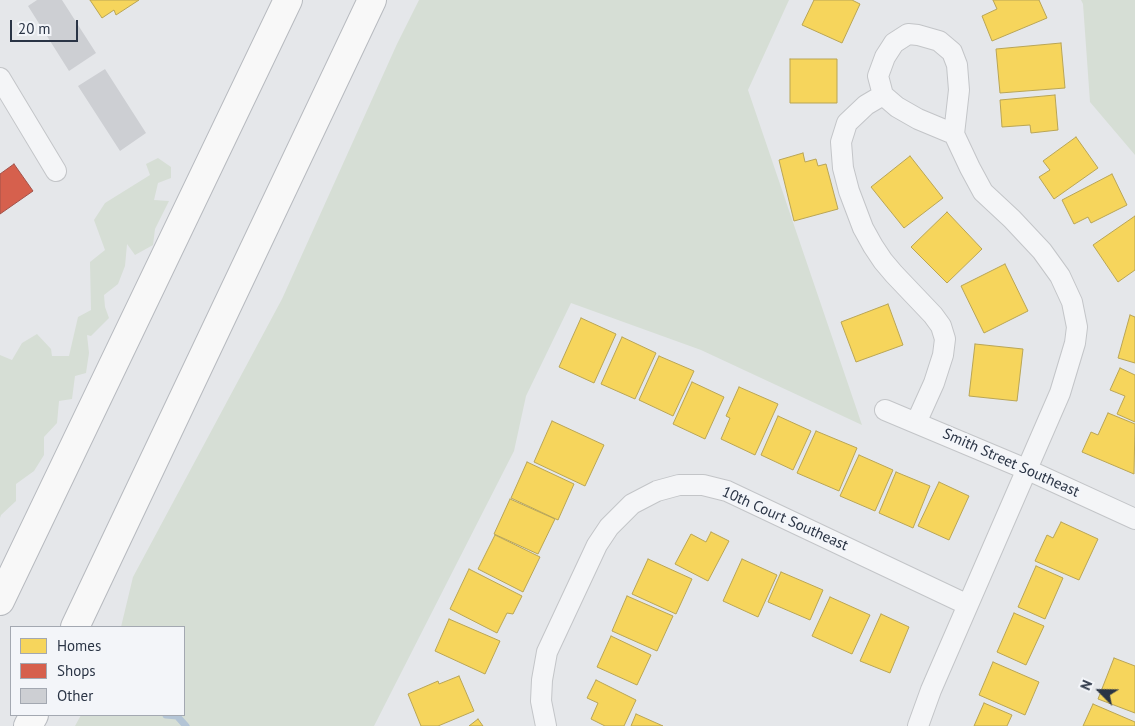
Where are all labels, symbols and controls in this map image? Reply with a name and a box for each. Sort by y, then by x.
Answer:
scale bar [12,10,80,42]
text: 20 m [18,19,51,38]
street label: Smith Street Southeast [940,425,1082,501]
street label: 10th Court Southeast [719,483,851,555]
legend [10,626,185,716]
text: Homes [57,636,101,655]
text: Shops [57,661,96,680]
north arrow [1075,666,1125,716]
text: N [1076,677,1096,693]
text: Other [57,686,93,705]

